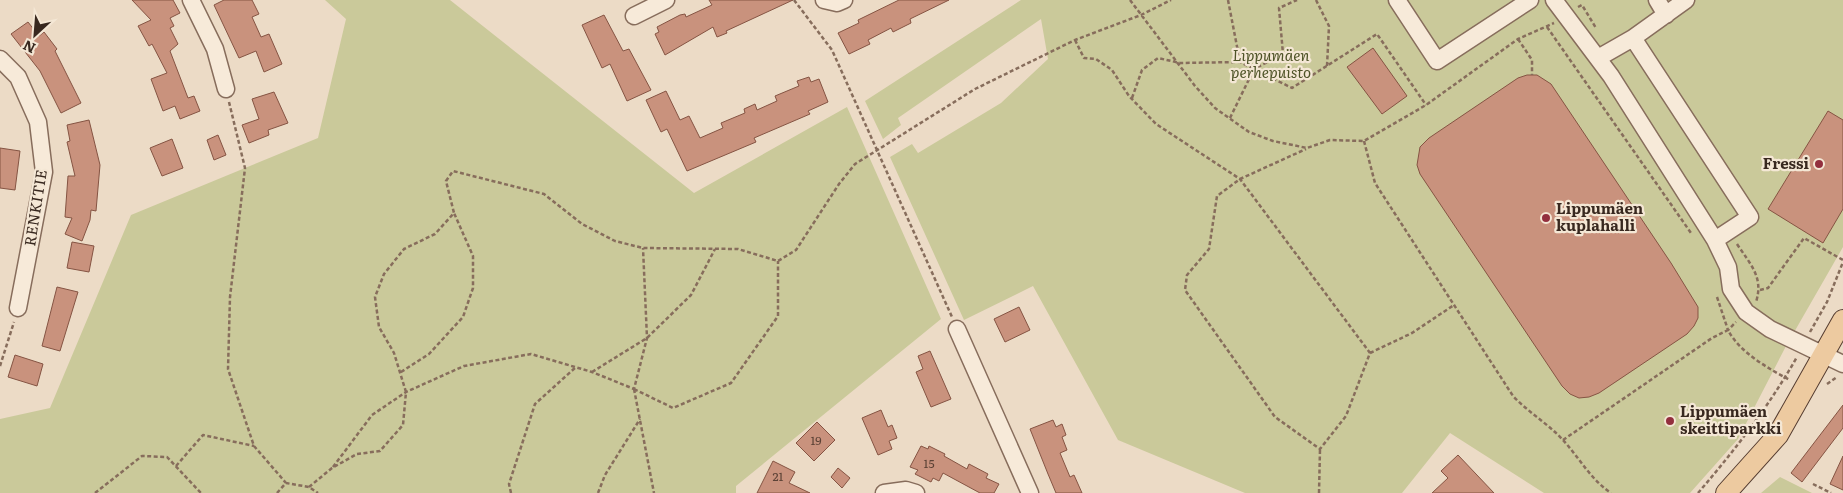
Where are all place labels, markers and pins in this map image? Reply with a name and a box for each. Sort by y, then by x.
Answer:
place label: Fressi [1763,151,1810,174]
marker: Fressi [1813,158,1825,170]
place label: Lippumäen kuplahalli [1556,196,1644,236]
marker: Lippumäen kuplahalli [1540,212,1552,224]
place label: Lippumäen skeittiparkki [1680,399,1782,439]
marker: Lippumäen skeittiparkki [1664,415,1676,427]

